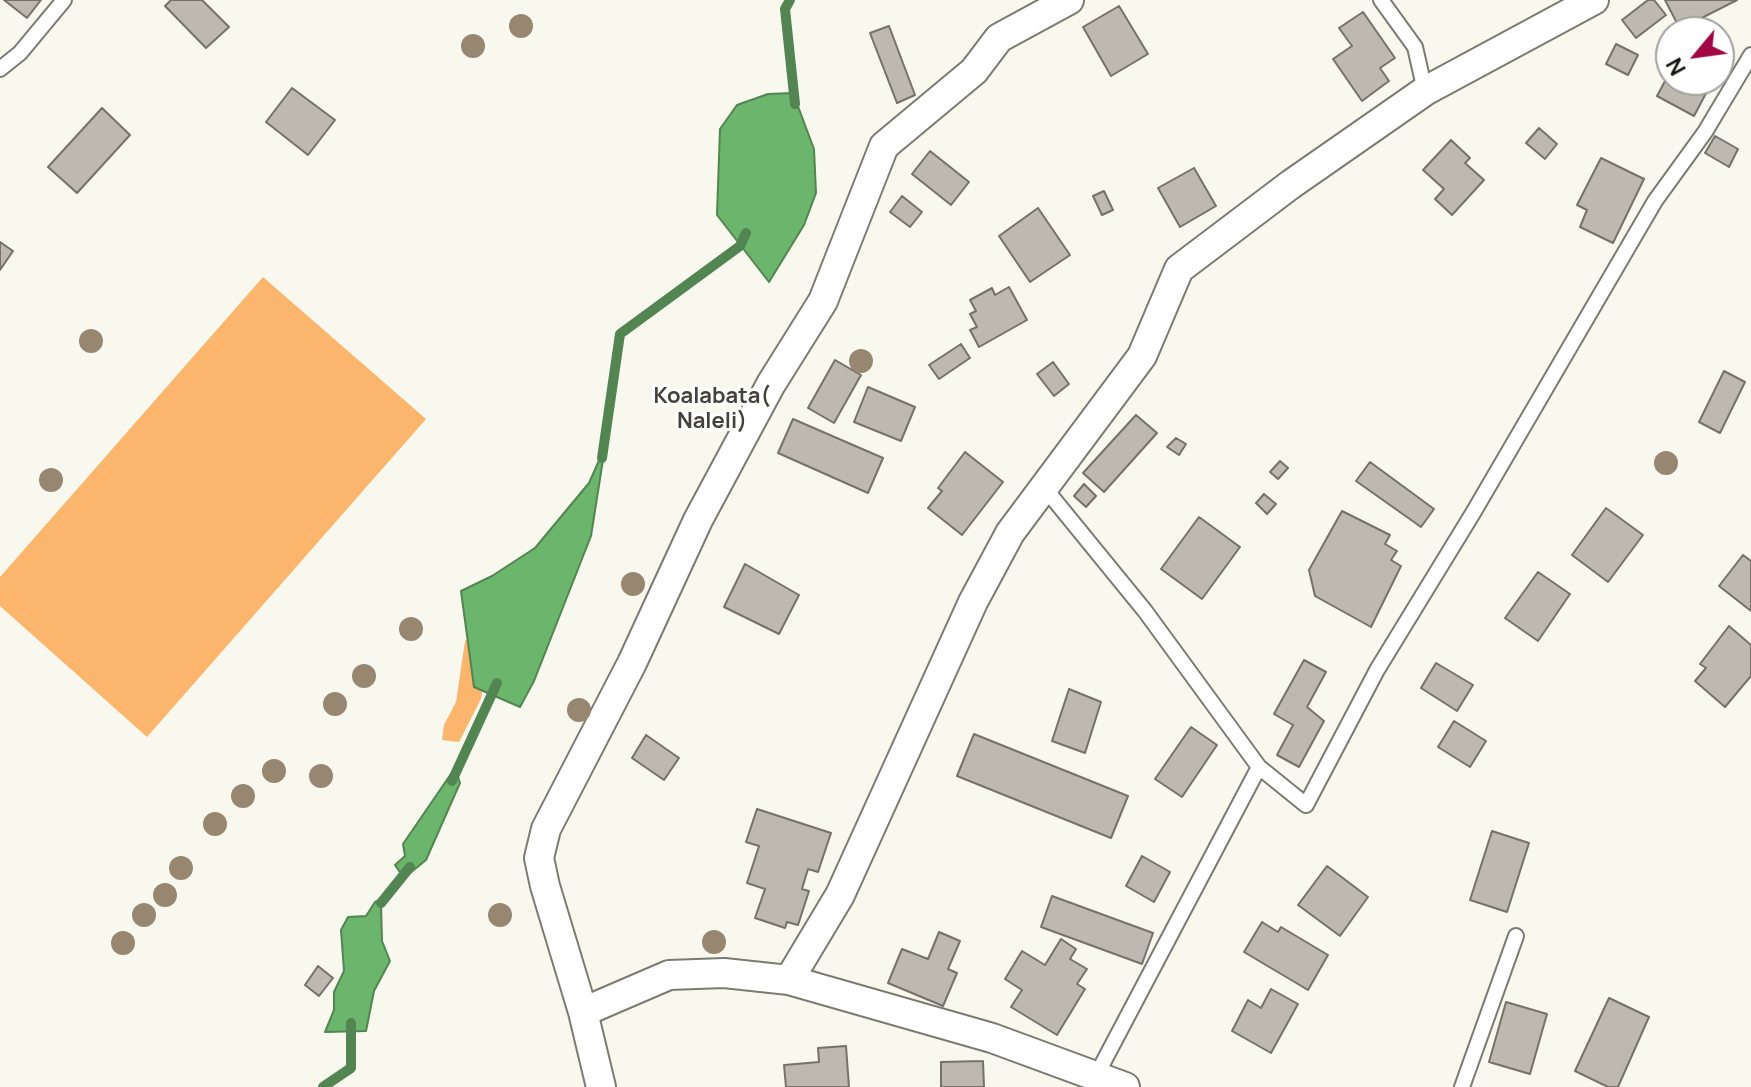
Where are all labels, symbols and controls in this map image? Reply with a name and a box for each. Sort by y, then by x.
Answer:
north arrow [1655,16,1735,96]
text: N [1659,52,1693,81]
district label: Koalabata( Naleli) [654,384,770,436]

